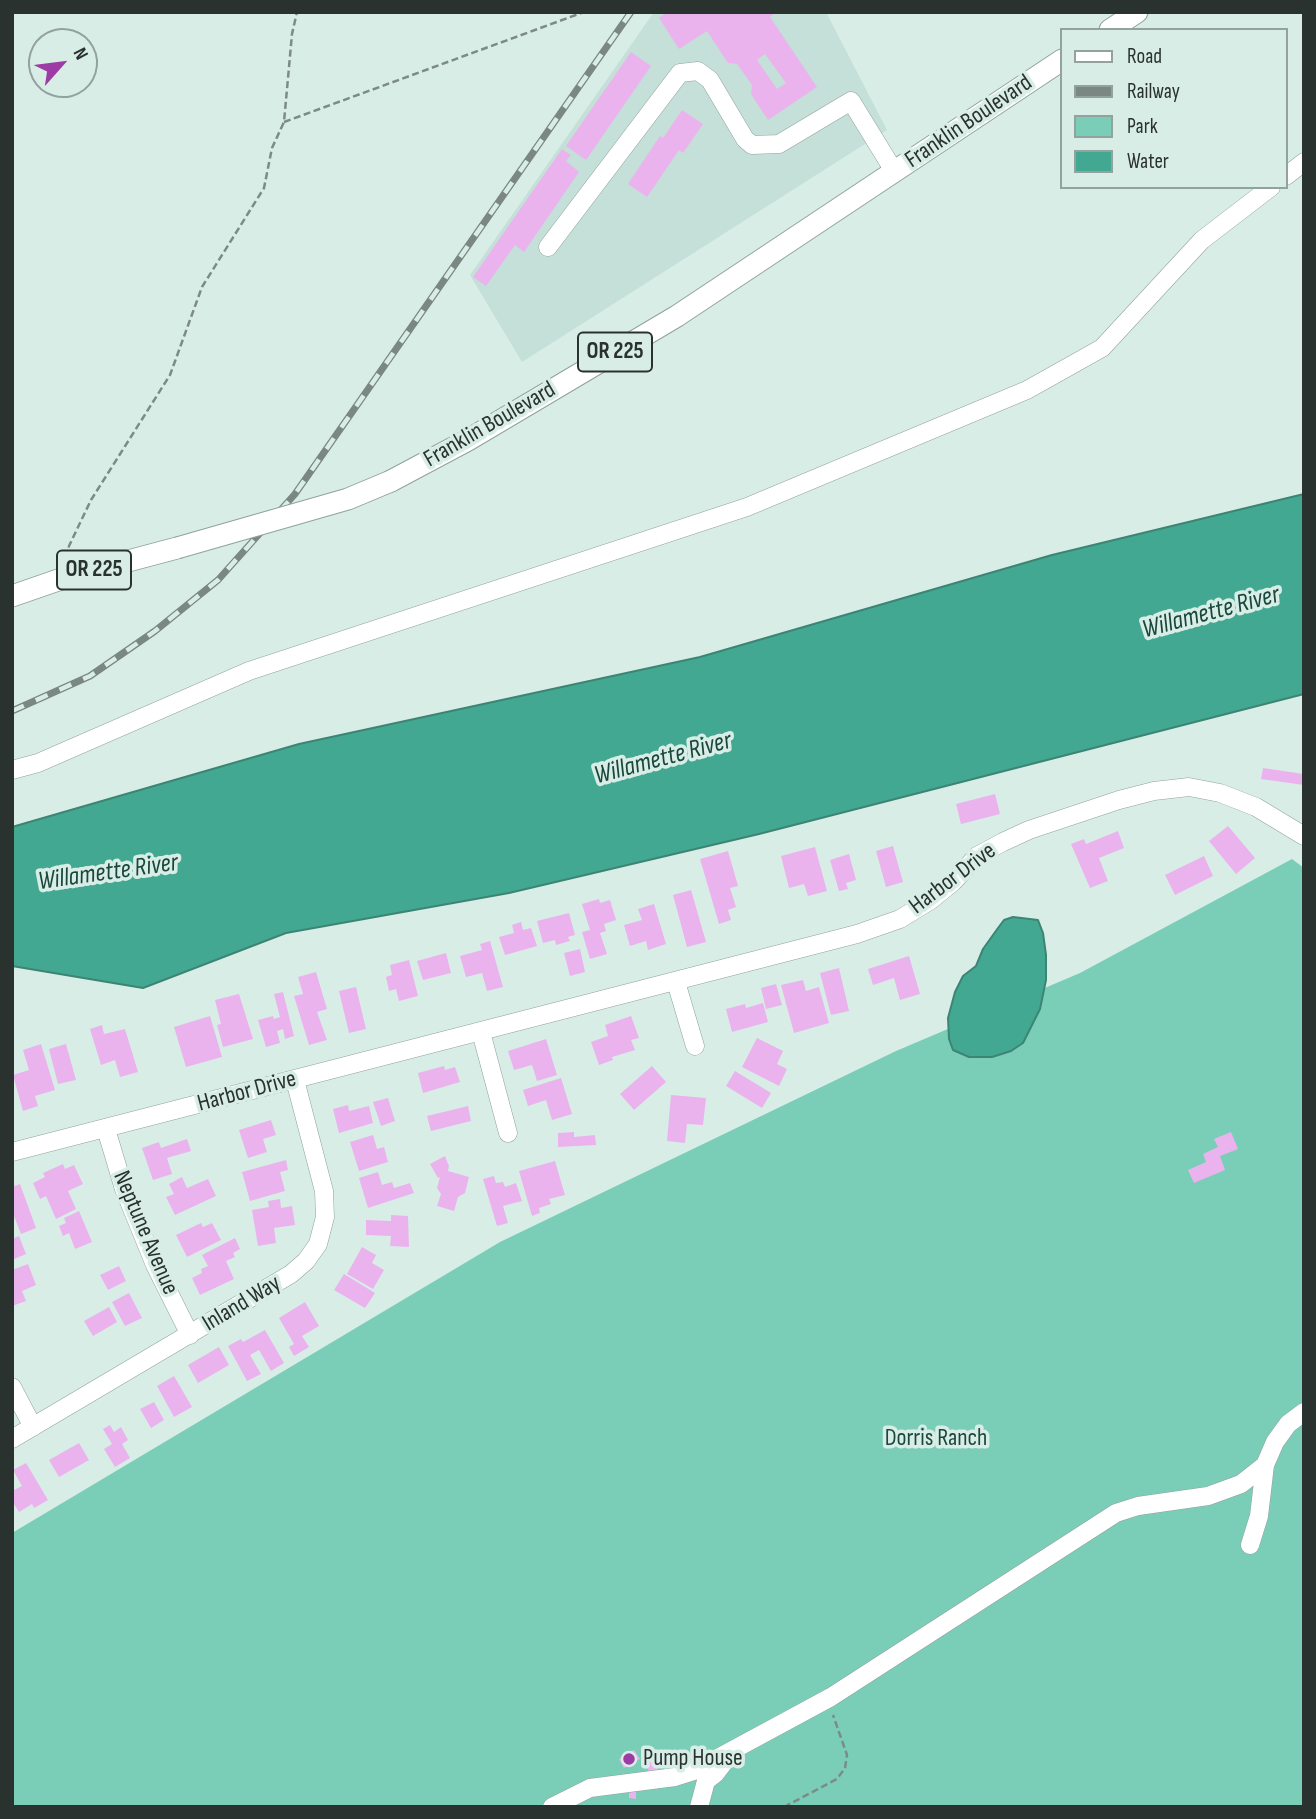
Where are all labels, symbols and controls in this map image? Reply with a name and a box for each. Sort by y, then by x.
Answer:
north arrow [28,28,98,98]
legend [1060,28,1288,189]
text: N [68,44,93,64]
text: Road [1127,44,1162,69]
street label: Franklin Boulevard [900,69,1038,175]
text: Railway [1127,79,1180,104]
text: Park [1127,114,1158,139]
text: Water [1127,149,1169,174]
road number: OR 225 [578,332,652,372]
street label: Franklin Boulevard [419,376,561,474]
road number: OR 225 [57,550,131,590]
water label: Willamette River [1139,580,1283,646]
water label: Willamette River [591,726,735,792]
street label: Harbor Drive [904,837,1002,921]
water label: Willamette River [36,848,180,898]
street label: Harbor Drive [195,1065,299,1119]
street label: Neptune Avenue [106,1167,184,1299]
street label: Inland Way [198,1269,286,1339]
park label: Dorris Ranch [885,1425,987,1453]
place label: Pump House [643,1745,743,1773]
marker: Pump House [621,1751,637,1767]

